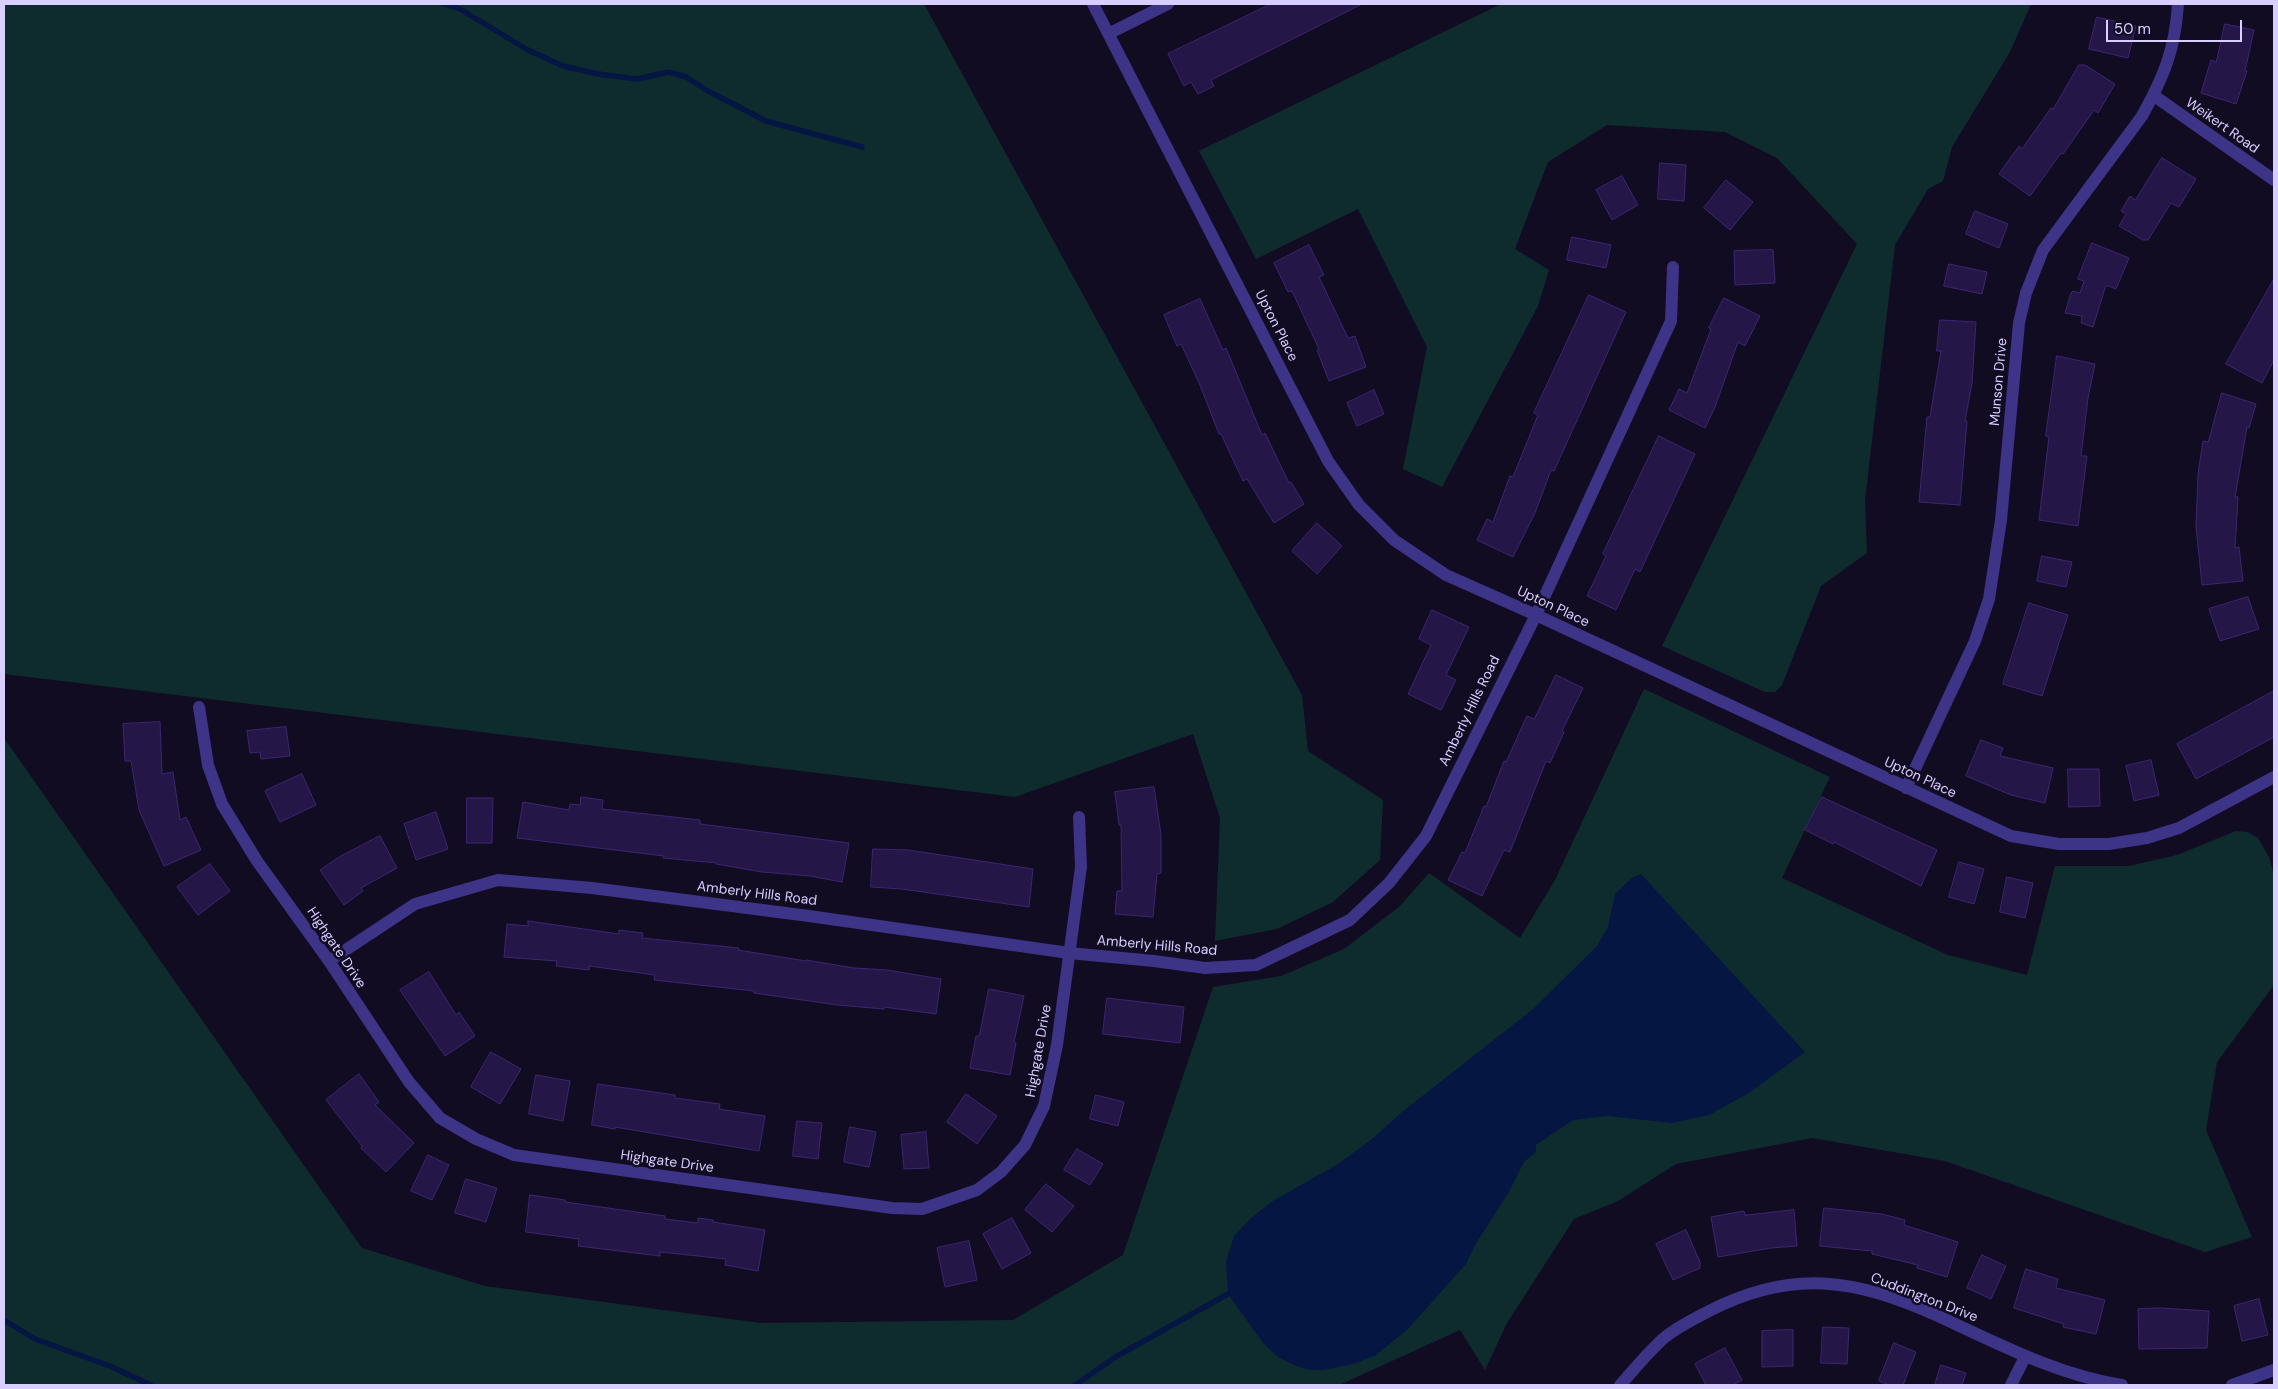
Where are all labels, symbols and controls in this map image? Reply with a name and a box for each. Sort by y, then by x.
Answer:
scale bar [2108,10,2244,42]
text: 50 m [2114,19,2151,39]
street label: Weikert Road [2182,95,2262,157]
street label: Upton Place [1251,288,1301,364]
street label: Munson Drive [1987,337,2011,427]
street label: Upton Place [1514,583,1592,631]
street label: Amberly Hills Road [1436,653,1504,769]
street label: Upton Place [1881,754,1959,802]
street label: Amberly Hills Road [696,878,818,910]
street label: Highgate Drive [303,904,369,992]
street label: Amberly Hills Road [1096,932,1218,960]
street label: Highgate Drive [1023,1003,1055,1099]
street label: Highgate Drive [619,1147,715,1177]
street label: Cuddington Drive [1868,1270,1980,1326]

